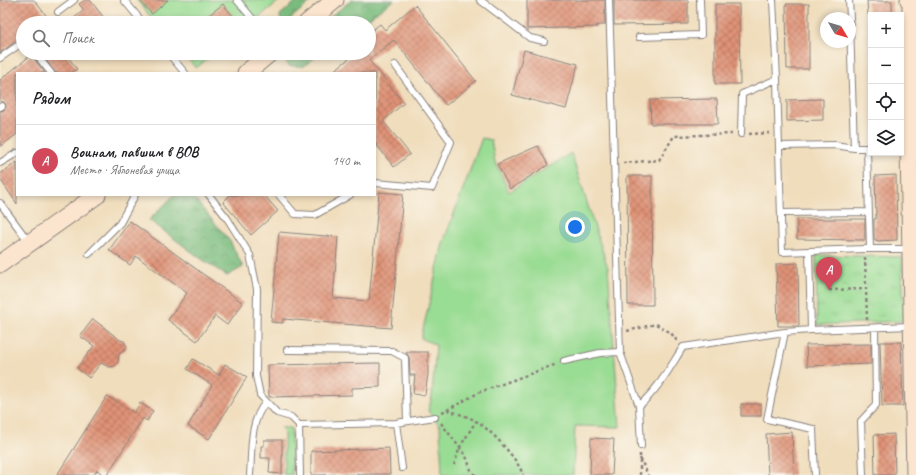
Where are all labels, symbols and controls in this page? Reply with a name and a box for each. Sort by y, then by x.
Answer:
north arrow [820,12,856,48]
map controls [868,12,904,156]
button: + [868,12,904,48]
search box [16,16,376,60]
icon: search [30,27,52,49]
text: Поиск [62,29,94,48]
button: − [868,48,904,84]
button: locate [868,84,904,120]
text: Рядом [32,88,70,109]
button: layers [868,120,904,156]
text: Воинам, павшим в ВОВ [70,143,199,162]
text: A [42,153,48,169]
text: 140 m [332,153,360,169]
text: Место · Яблоневая улица [70,162,179,178]
your location [565,217,585,237]
pin: A [816,257,842,290]

